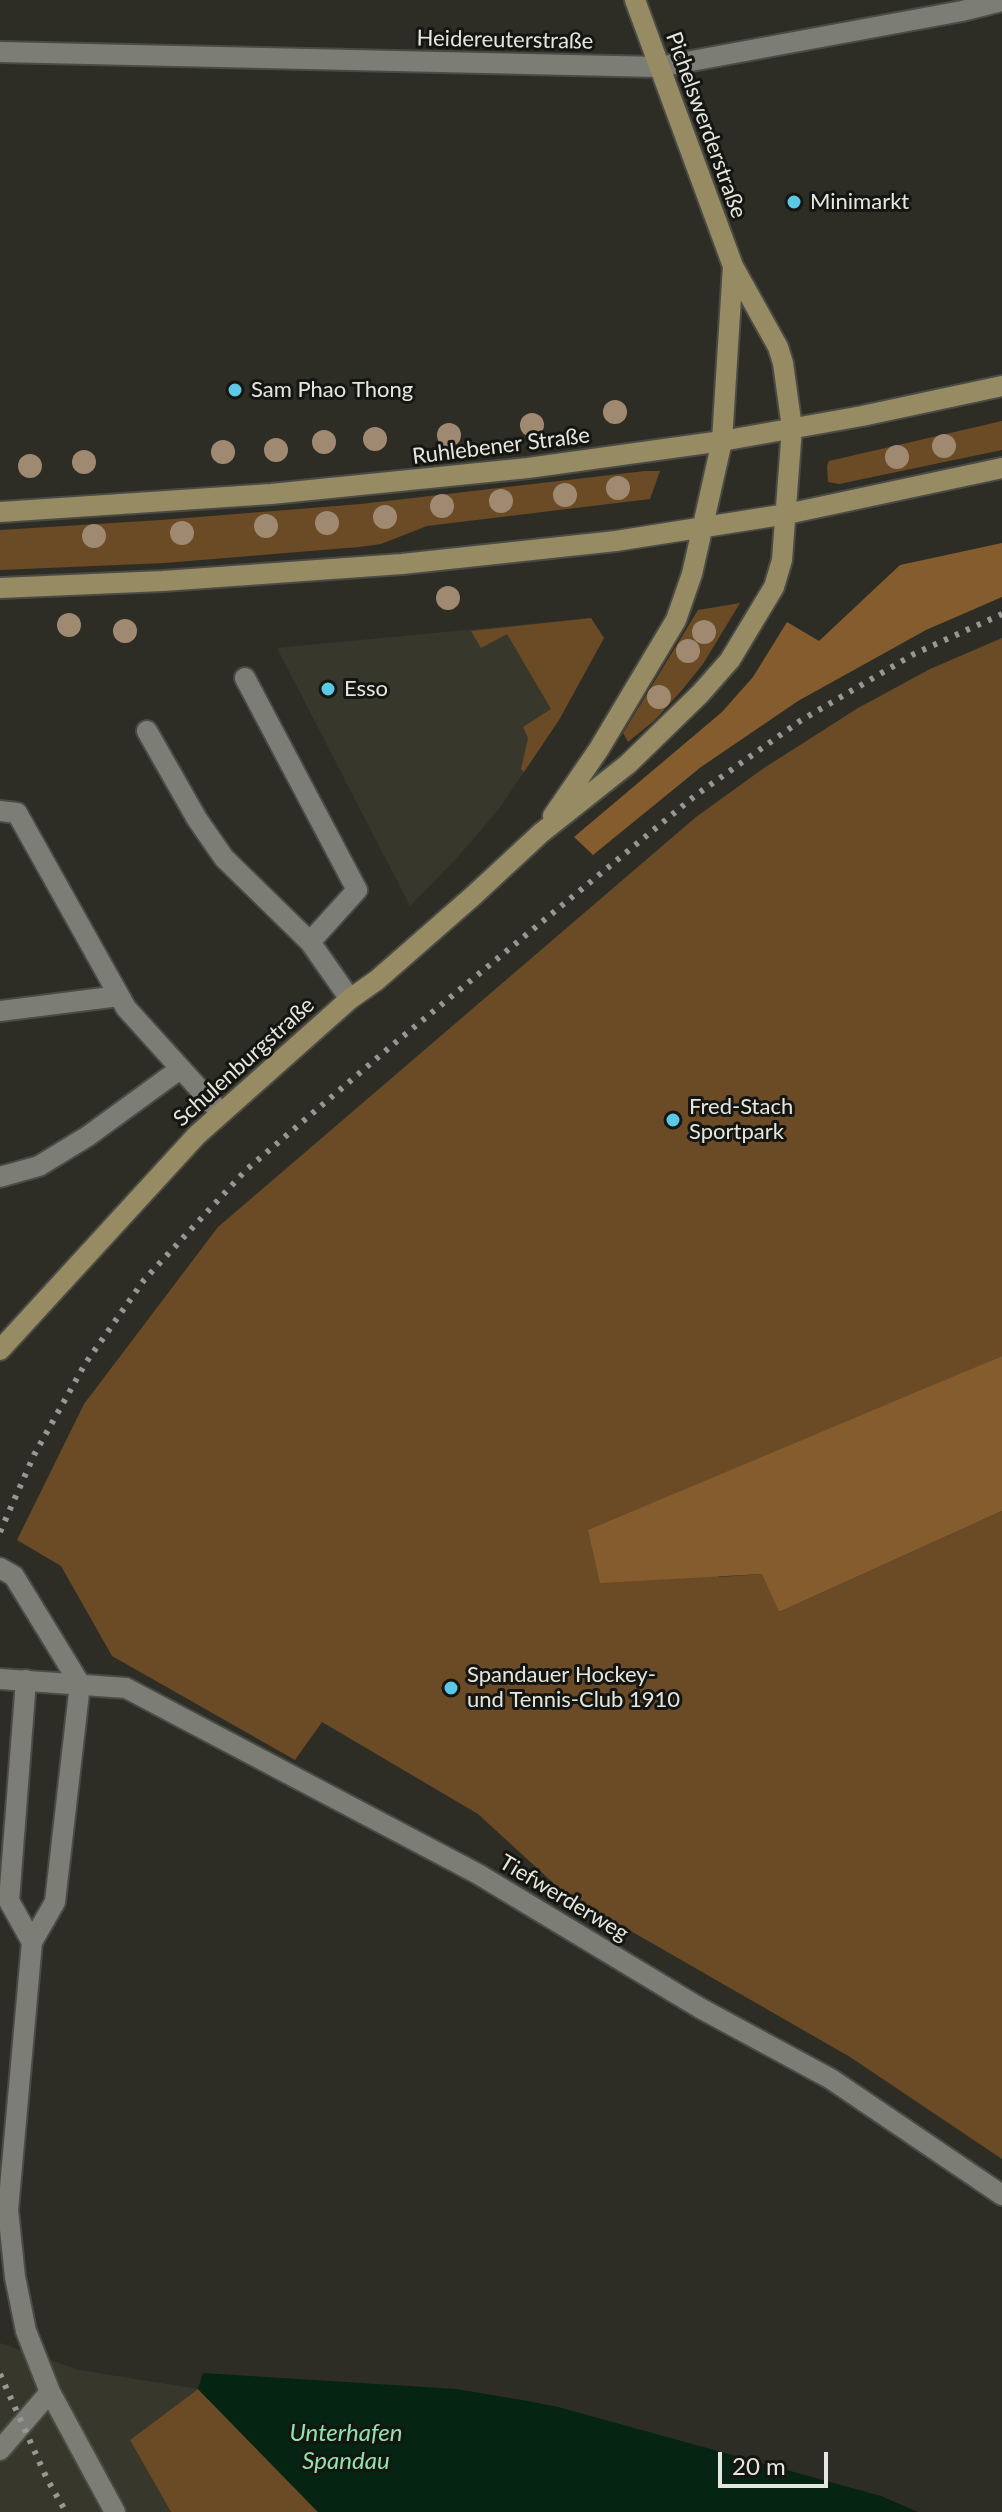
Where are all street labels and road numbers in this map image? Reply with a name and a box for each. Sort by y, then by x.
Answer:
street label: Heidereuterstraße [416,25,594,55]
street label: Pichelswerderstraße [660,28,752,222]
street label: Ruhlebener Straße [411,422,591,470]
street label: Schulenburgstraße [168,992,320,1132]
street label: Tiefwerderweg [495,1849,633,1947]

